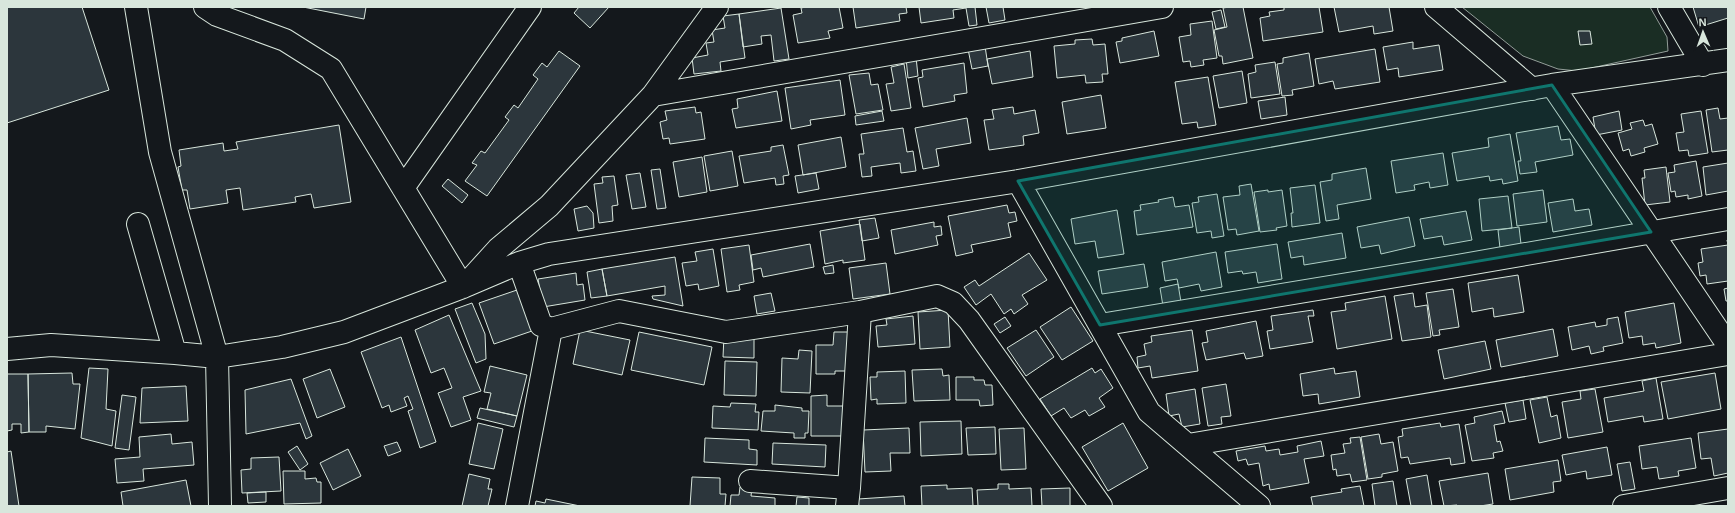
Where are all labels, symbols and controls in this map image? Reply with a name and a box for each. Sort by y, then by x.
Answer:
north arrow [1683,12,1723,52]
text: N [1698,16,1707,28]

